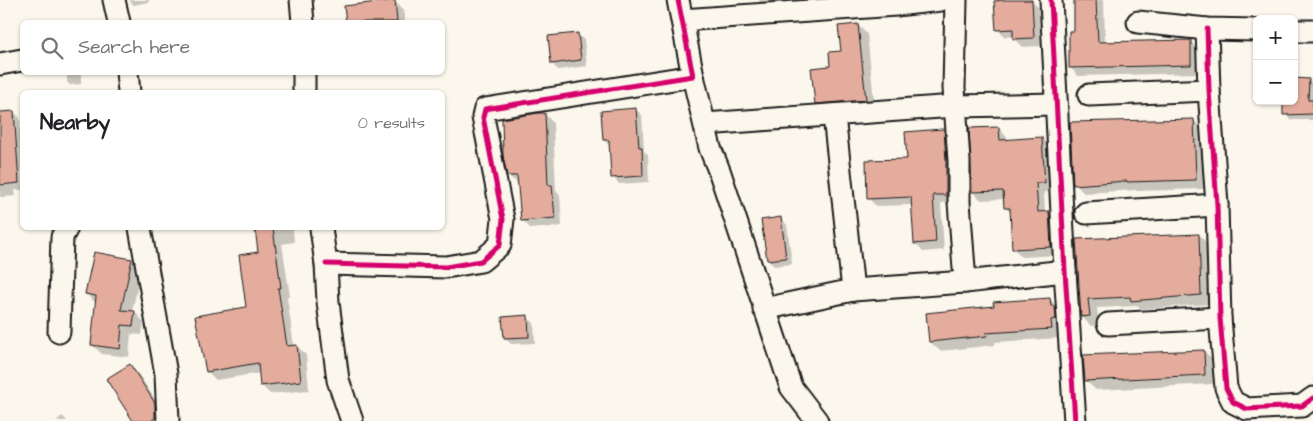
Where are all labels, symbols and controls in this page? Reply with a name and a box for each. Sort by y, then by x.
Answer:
map controls [1253,15,1298,105]
button: + [1253,15,1298,60]
search box [20,20,445,75]
icon: search [38,34,66,62]
text: Search here [78,34,190,61]
button: − [1253,60,1298,105]
text: Nearby [40,108,110,137]
text: 0 results [358,112,425,134]

